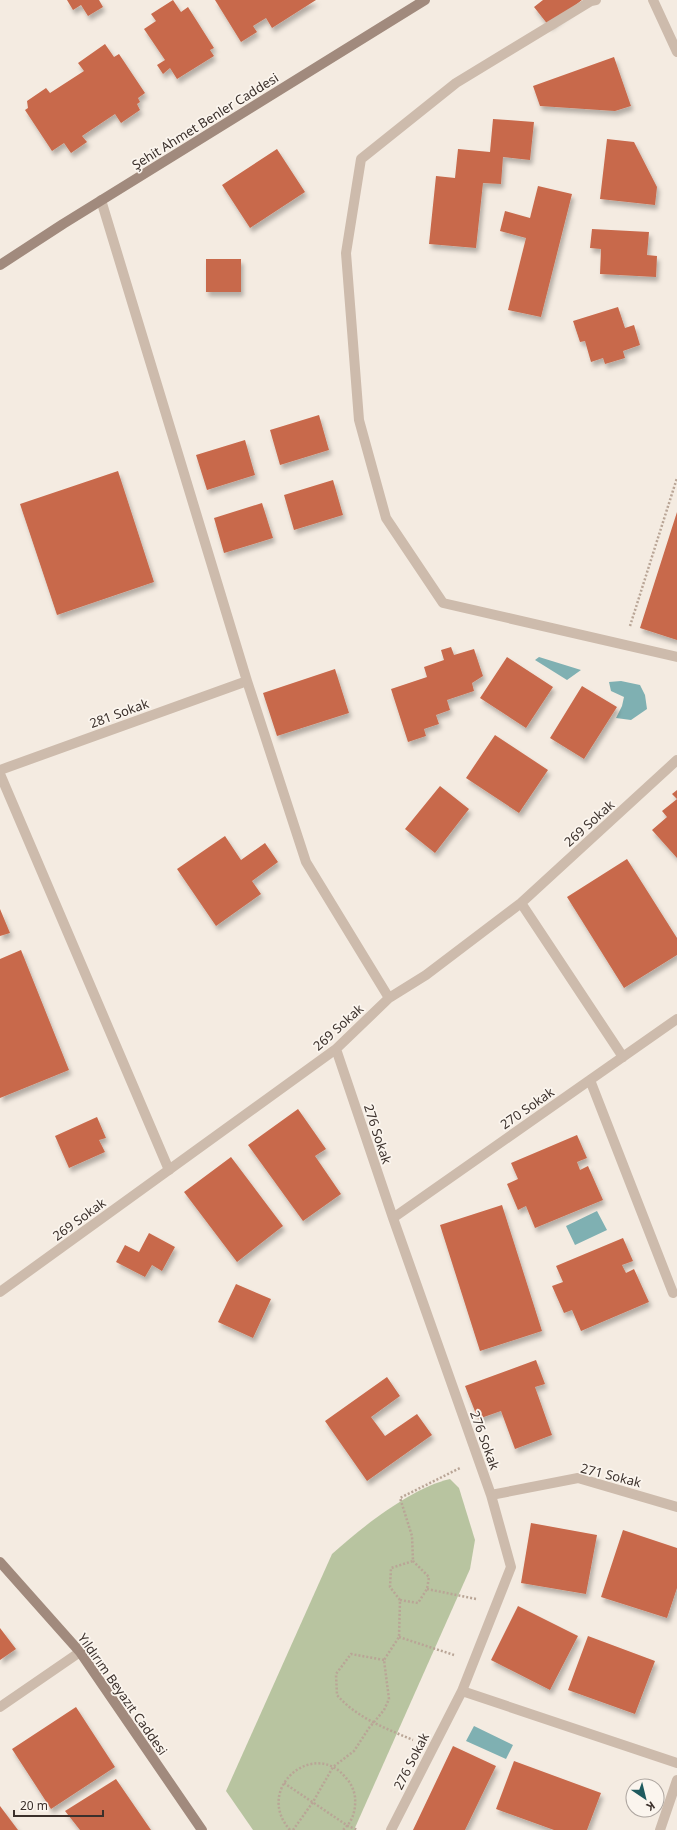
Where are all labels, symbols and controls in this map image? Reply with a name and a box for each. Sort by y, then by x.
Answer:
street label: Şehit Ahmet Benler Caddesi [128,68,282,174]
street label: 281 Sokak [87,694,151,732]
street label: 269 Sokak [560,796,618,850]
street label: 269 Sokak [309,1000,367,1054]
street label: 270 Sokak [496,1083,558,1133]
street label: 276 Sokak [360,1102,396,1166]
street label: 269 Sokak [49,1194,109,1244]
street label: 276 Sokak [466,1408,504,1472]
street label: 271 Sokak [579,1459,643,1491]
street label: Yıldırım Beyazıt Caddesi [74,1629,172,1759]
street label: 276 Sokak [389,1729,433,1793]
north arrow [625,1778,665,1818]
scale bar [14,1792,103,1818]
text: 20 m [20,1797,48,1814]
text: K [643,1798,658,1815]

